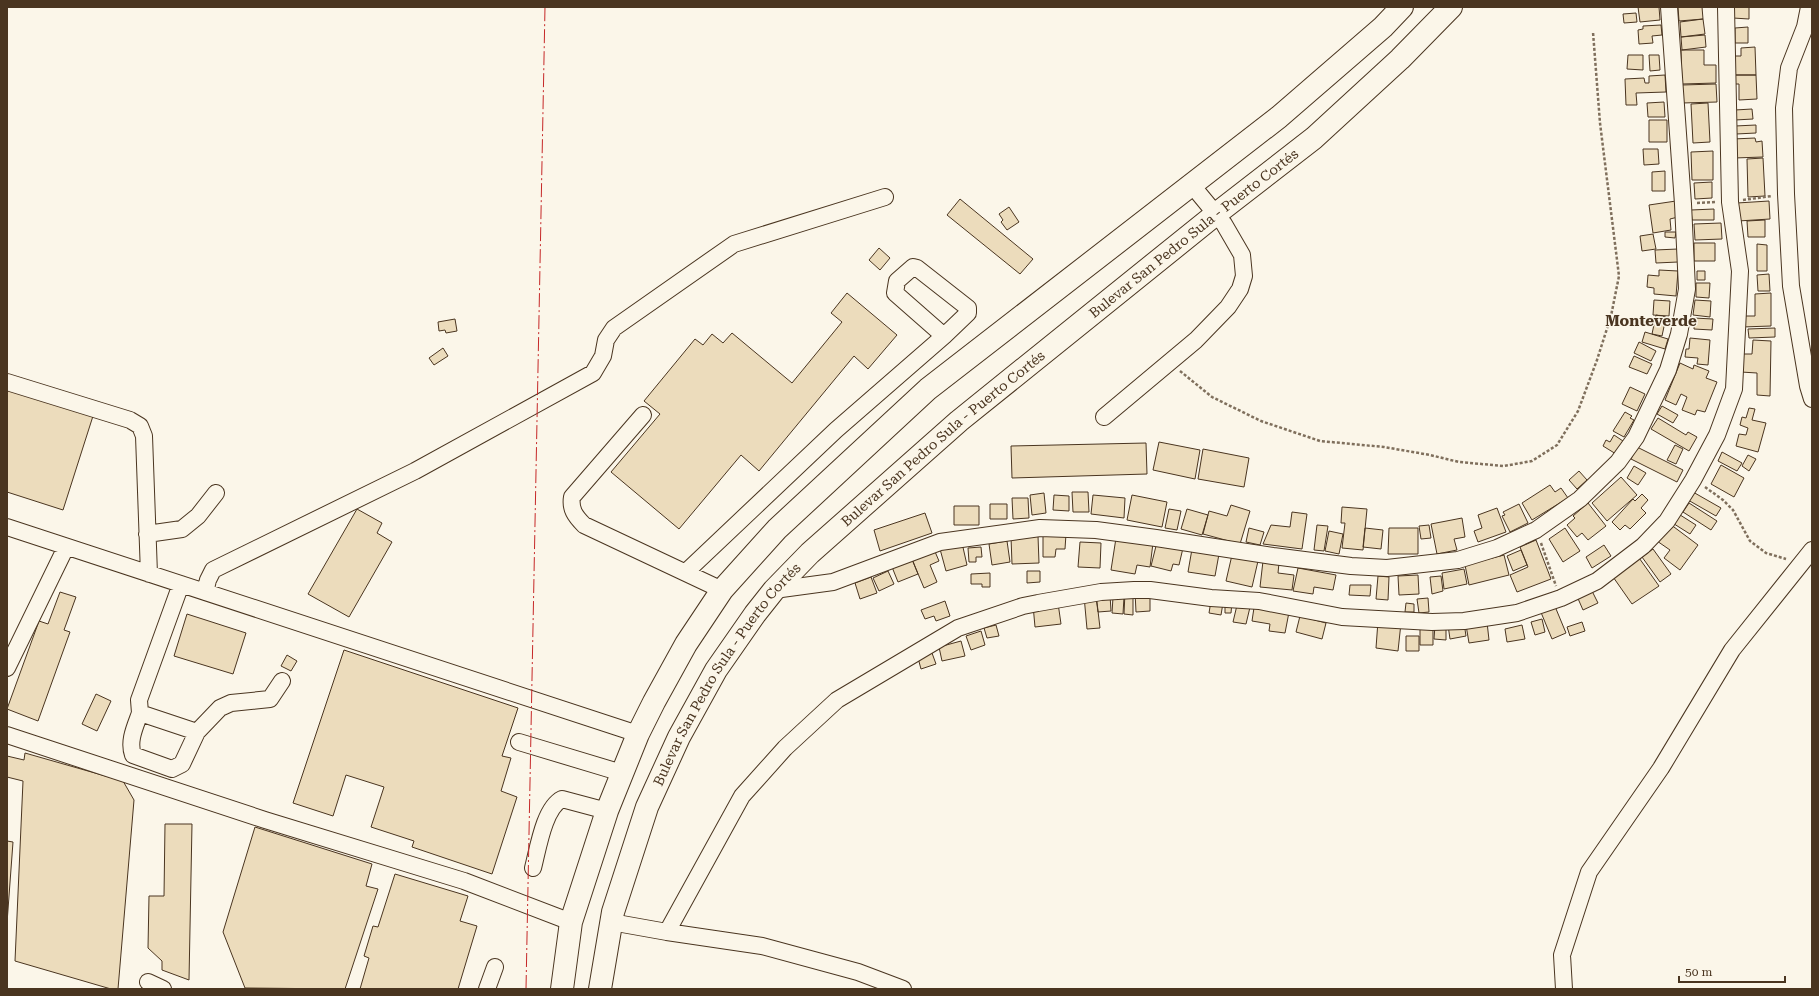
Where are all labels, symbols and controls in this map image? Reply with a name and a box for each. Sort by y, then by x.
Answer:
street label: Bulevar San Pedro Sula - Puerto Cortés [1086,145,1302,321]
district label: Monteverde [1605,312,1697,330]
street label: Bulevar San Pedro Sula - Puerto Cortés [838,347,1048,530]
street label: Bulevar San Pedro Sula - Puerto Cortés [650,560,804,788]
scale bar [1679,958,1785,984]
text: 50 m [1685,965,1712,979]

